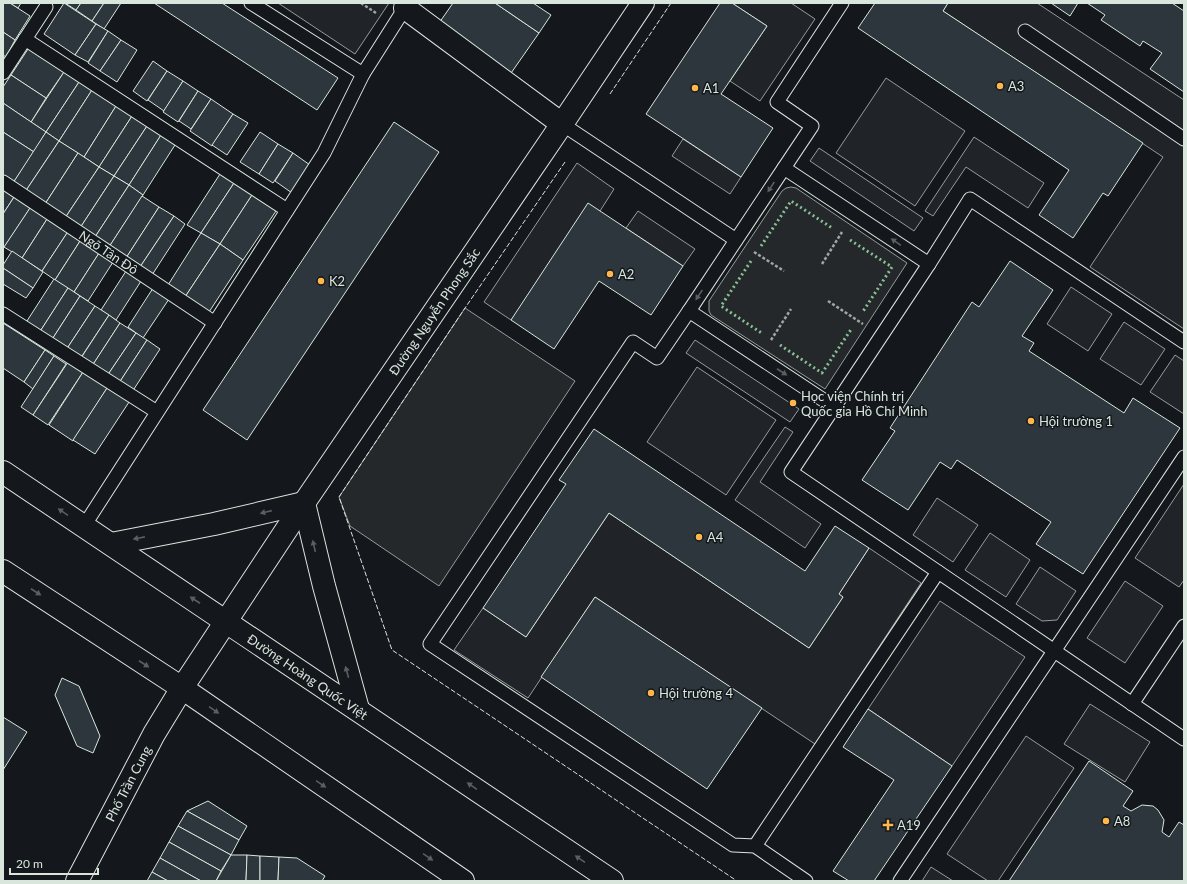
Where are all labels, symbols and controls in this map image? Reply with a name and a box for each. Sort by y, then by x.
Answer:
place label: A3 [1008,78,1024,94]
place label: A1 [703,80,719,96]
marker: A3 [995,81,1005,91]
marker: A1 [690,83,700,93]
one-way arrow [767,182,775,192]
street label: Ngõ Tân Đô [76,227,141,278]
one-way arrow [891,238,902,246]
street label: Đường Nguyễn Phong Sắc [385,245,483,378]
place label: A2 [618,266,634,282]
marker: A2 [605,269,615,279]
place label: K2 [329,273,345,289]
marker: K2 [316,276,326,286]
one-way arrow [695,290,703,301]
one-way arrow [776,368,787,376]
place label: Học viện Chính trị Quốc gia Hồ Chí Minh [801,388,928,419]
marker: Học viện Chính trị Quốc gia Hồ Chí Minh [788,398,798,408]
place label: Hội trường 1 [1039,413,1113,429]
marker: Hội trường 1 [1026,416,1036,426]
one-way arrow [58,508,68,516]
one-way arrow [260,509,273,515]
place label: A4 [707,529,724,545]
marker: A4 [694,532,704,542]
one-way arrow [133,536,145,542]
one-way arrow [311,540,317,552]
one-way arrow [30,588,41,596]
one-way arrow [189,596,200,604]
street label: Đường Hoàng Quốc Việt [244,630,371,723]
one-way arrow [139,660,149,668]
one-way arrow [344,665,350,677]
place label: Hội trường 4 [659,685,733,701]
marker: Hội trường 4 [646,688,656,698]
one-way arrow [209,706,219,714]
street label: Phố Trần Cung [102,743,155,824]
one-way arrow [316,780,327,788]
one-way arrow [466,783,478,790]
place label: A8 [1114,813,1130,829]
marker: A8 [1101,816,1111,826]
place label: A19 [897,817,921,833]
marker: A19 [882,819,894,831]
scale bar [10,850,98,876]
one-way arrow [423,853,434,861]
one-way arrow [575,855,585,863]
text: 20 m [16,856,43,871]

